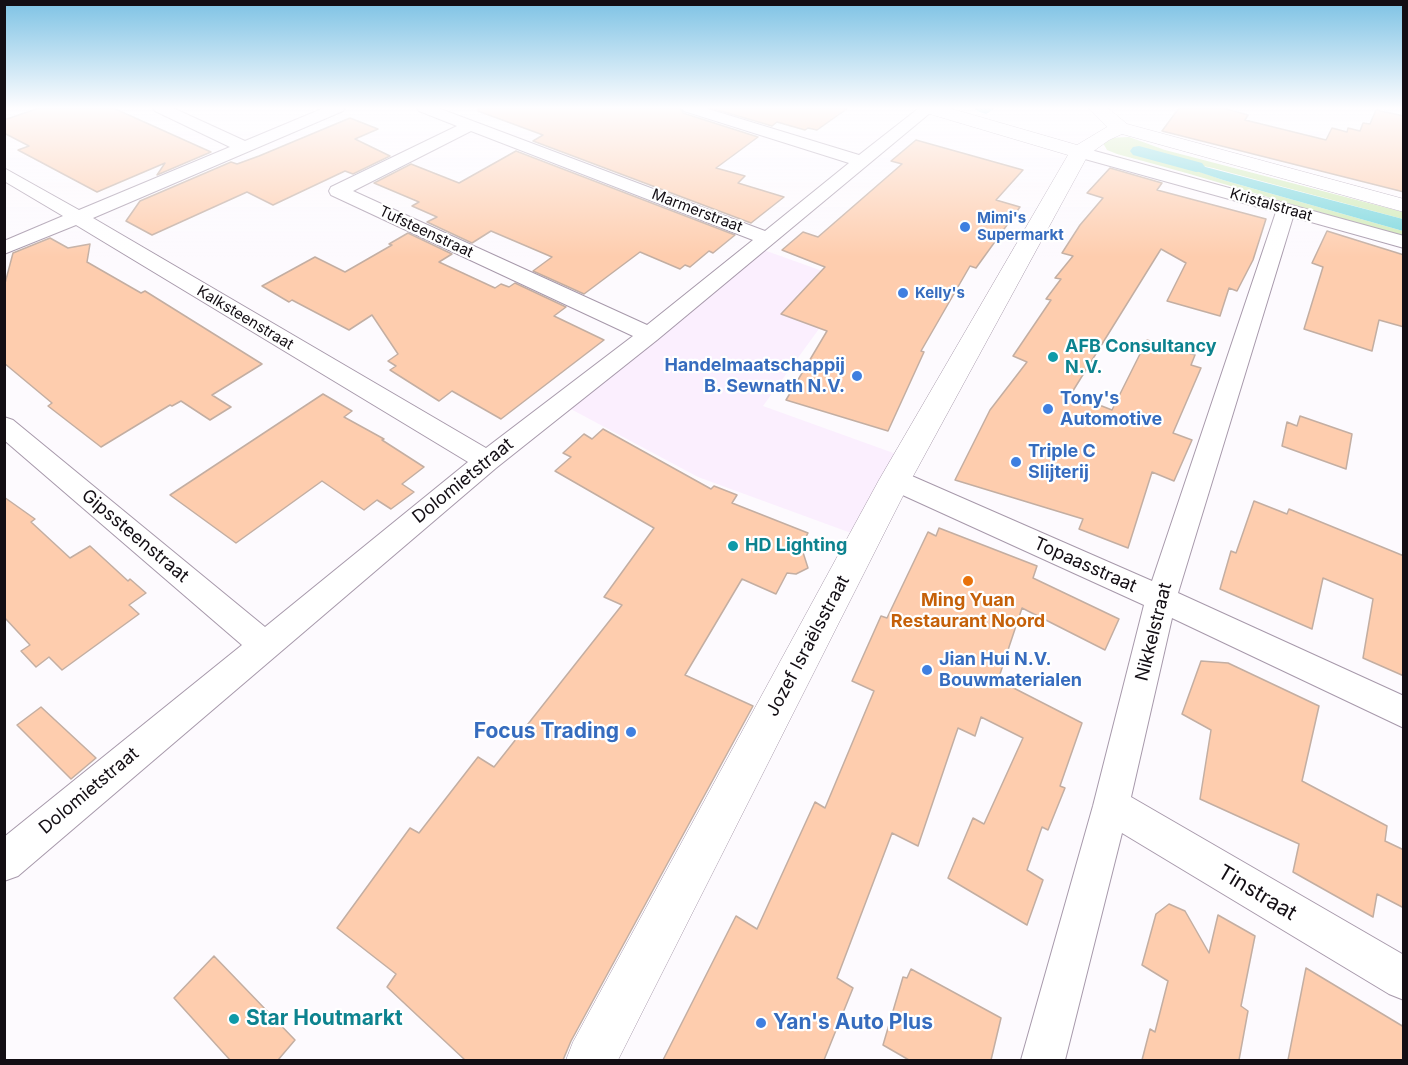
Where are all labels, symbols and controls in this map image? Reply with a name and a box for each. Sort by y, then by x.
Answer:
street label: Marmerstraat [649,185,745,237]
street label: Kristalstraat [1228,185,1314,225]
street label: Tufsteenstraat [376,202,476,262]
place label: Mimi's Supermarkt [977,209,1064,244]
marker: Mimi's Supermarkt [958,220,972,234]
street label: Kalksteenstraat [193,282,297,354]
place label: Kelly's [915,284,965,302]
marker: Kelly's [896,286,910,300]
place label: AFB Consultancy N.V. [1065,336,1217,378]
marker: AFB Consultancy N.V. [1046,350,1060,364]
place label: Handelmaatschappij B. Sewnath N.V. [664,355,845,398]
marker: Handelmaatschappij B. Sewnath N.V. [850,369,864,383]
place label: Tony's Automotive [1060,388,1162,430]
marker: Tony's Automotive [1041,402,1055,416]
street label: Dolomietstraat [408,434,518,528]
place label: Triple C Slijterij [1028,441,1096,484]
marker: Triple C Slijterij [1009,455,1023,469]
street label: Gipssteenstraat [77,485,193,587]
street label: Topaasstraat [1030,533,1140,597]
place label: HD Lighting [745,535,847,557]
marker: HD Lighting [726,539,740,553]
street label: Jozef Israëlsstraat [762,572,854,720]
marker: Ming Yuan Restaurant Noord [961,574,975,588]
street label: Nikkelstraat [1131,581,1177,683]
place label: Ming Yuan Restaurant Noord [891,590,1045,632]
place label: Jian Hui N.V. Bouwmaterialen [939,649,1082,692]
marker: Jian Hui N.V. Bouwmaterialen [920,663,934,677]
place label: Focus Trading [474,719,619,745]
marker: Focus Trading [624,725,638,739]
street label: Dolomietstraat [35,743,143,839]
street label: Tinstraat [1213,860,1301,926]
place label: Star Houtmarkt [246,1006,403,1032]
place label: Yan's Auto Plus [773,1010,933,1036]
marker: Star Houtmarkt [227,1012,241,1026]
marker: Yan's Auto Plus [754,1016,768,1030]

